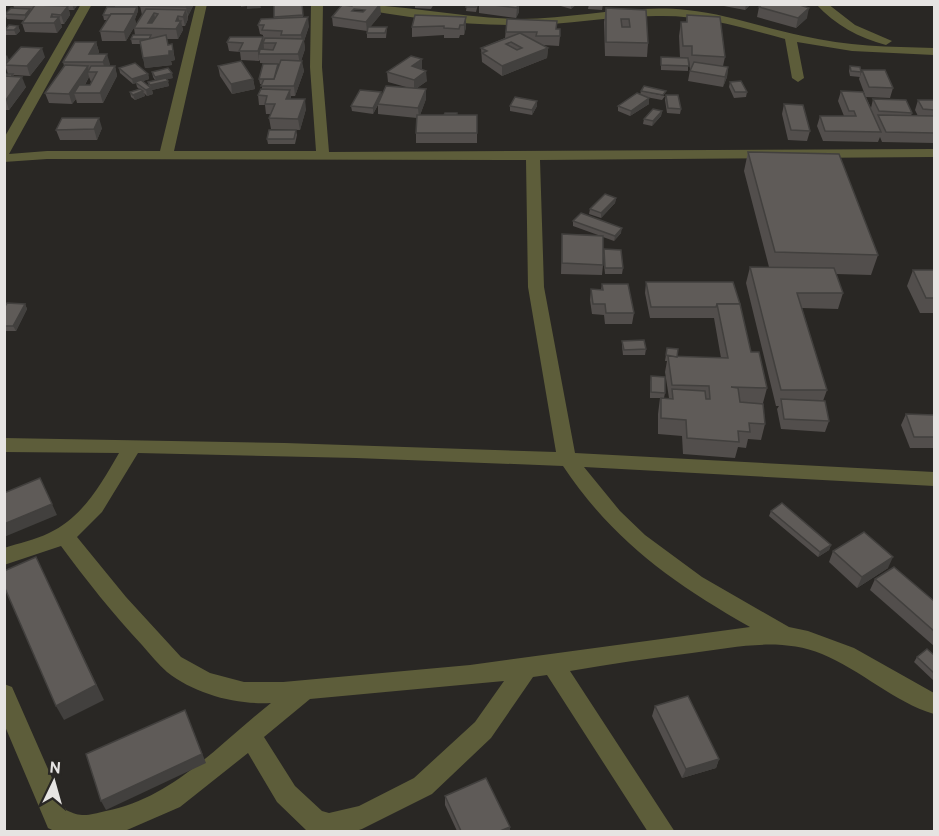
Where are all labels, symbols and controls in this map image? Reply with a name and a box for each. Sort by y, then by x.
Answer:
north arrow [24,752,84,812]
text: N [49,759,62,780]

